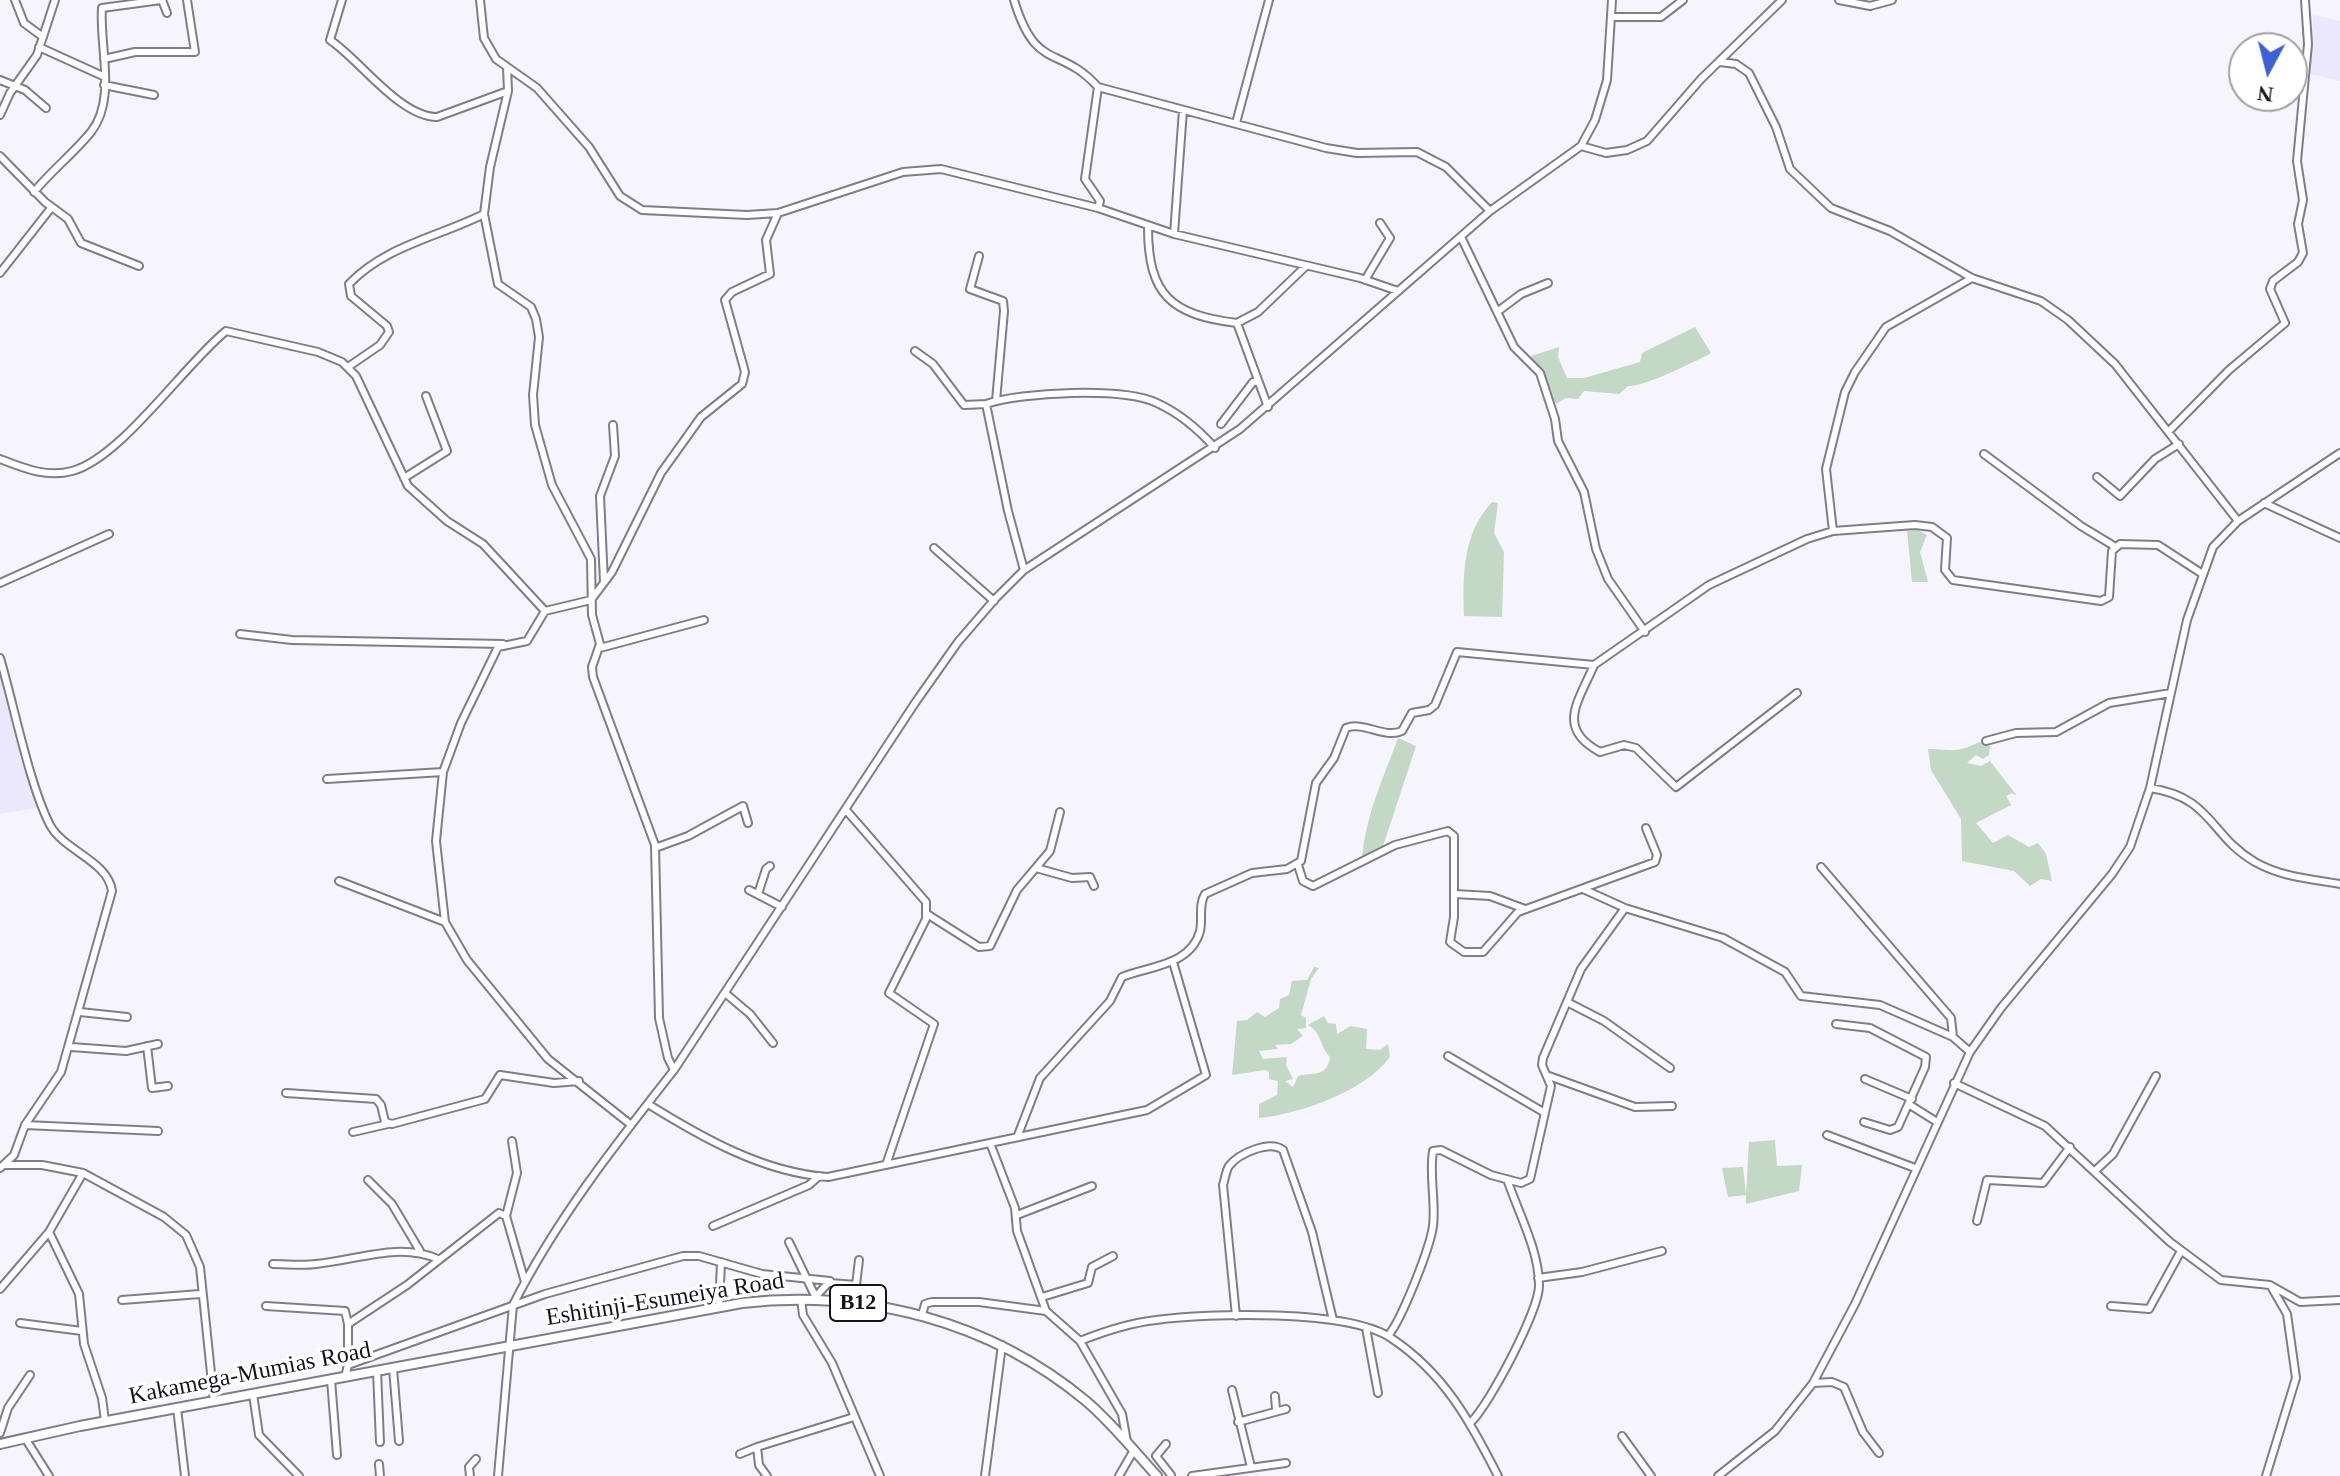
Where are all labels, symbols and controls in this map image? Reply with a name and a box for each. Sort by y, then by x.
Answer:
north arrow [2228,32,2308,112]
text: N [2256,81,2275,108]
street label: Eshitinji-Esumeiya Road [544,1267,786,1333]
road number: B12 [830,1285,886,1321]
street label: Kakamega-Mumias Road [127,1336,373,1412]

